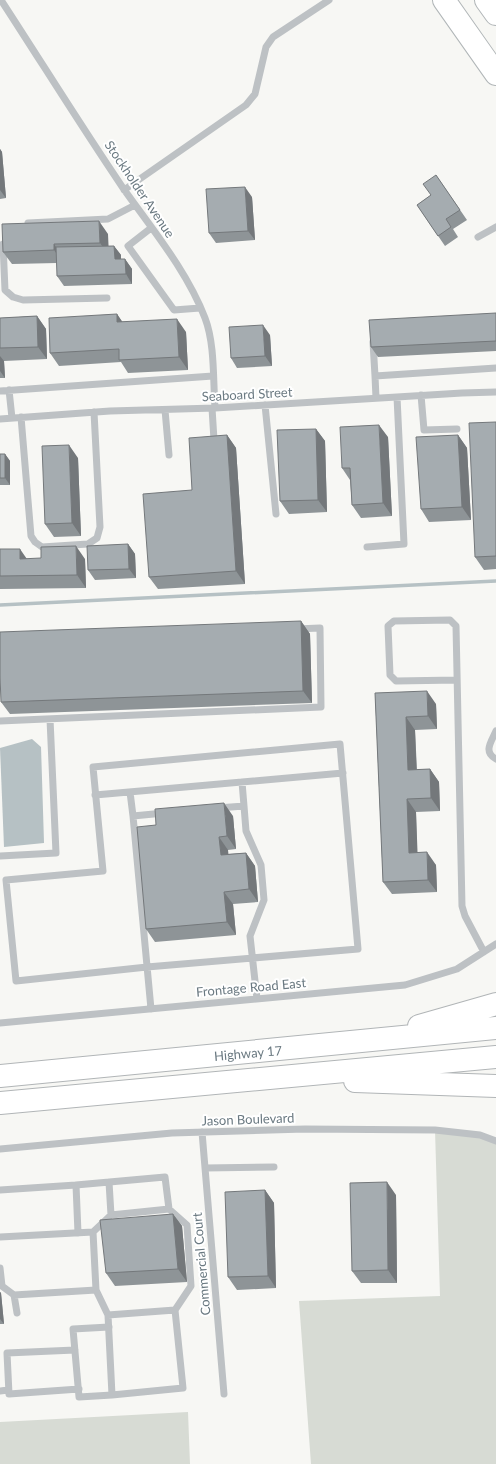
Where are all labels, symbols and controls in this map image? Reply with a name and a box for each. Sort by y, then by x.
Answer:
street label: Stockholder Avenue [102,137,179,241]
street label: Seaboard Street [201,384,293,404]
street label: Frontage Road East [195,974,307,1000]
street label: Highway 17 [213,1042,283,1064]
street label: Jason Boulevard [201,1109,295,1129]
street label: Commercial Court [188,1211,213,1316]

